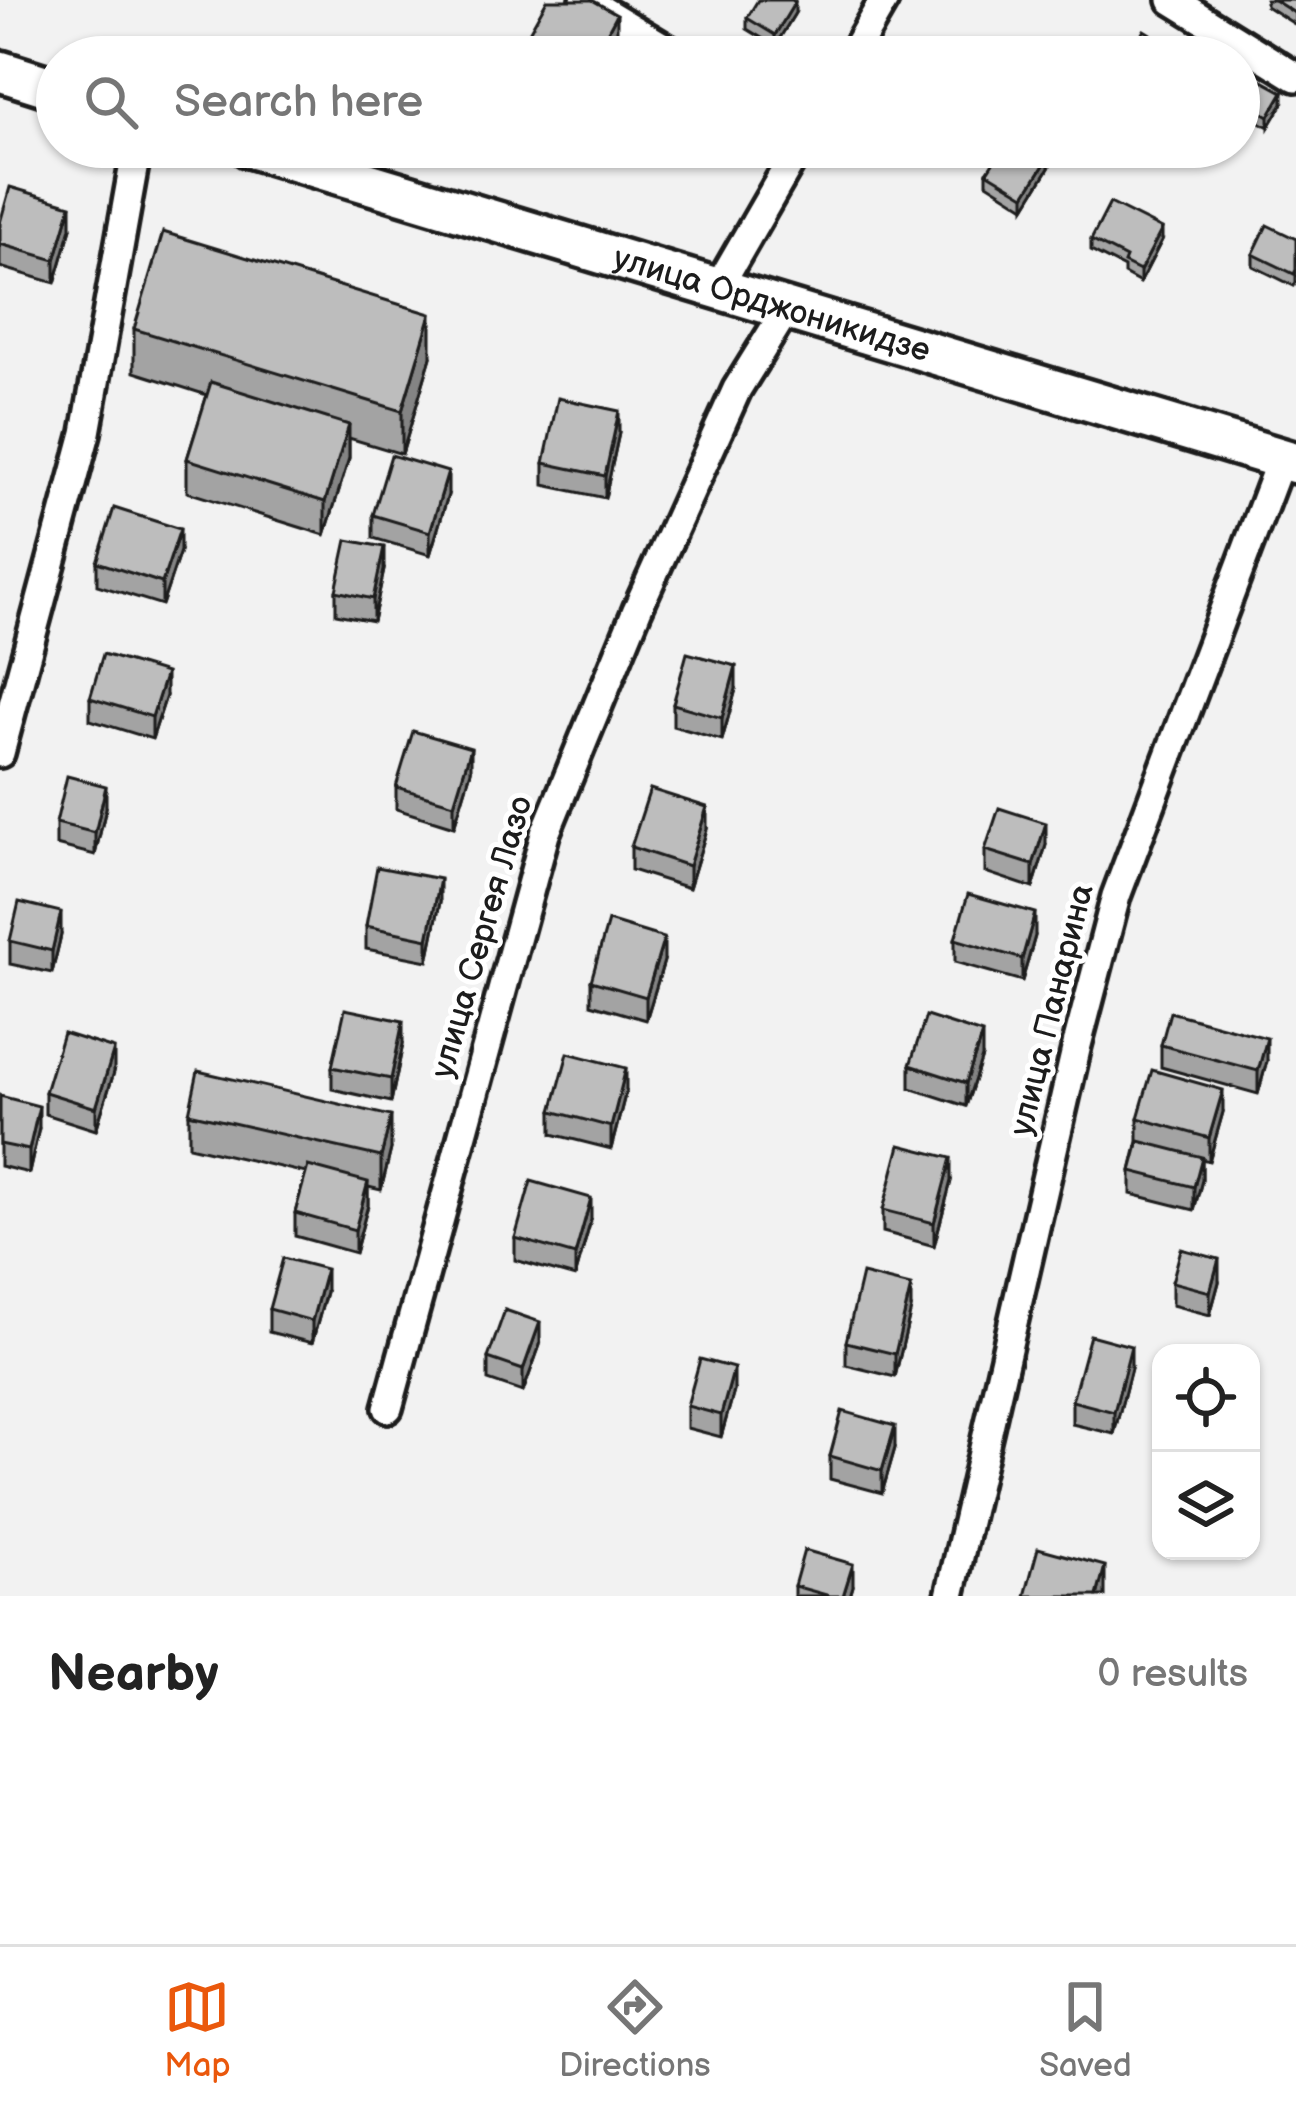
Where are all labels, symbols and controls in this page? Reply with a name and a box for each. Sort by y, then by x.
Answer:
search box [36,36,1260,168]
icon: search [78,69,144,135]
text: Search here [174,75,423,130]
street label: улица Орджоникидзе [609,238,935,371]
street label: улица Сергея Лазо [423,791,541,1083]
street label: улица Панарина [1001,880,1103,1140]
map controls [1152,1344,1260,1560]
button: locate [1152,1344,1260,1452]
button: layers [1152,1452,1260,1560]
text: Nearby [48,1644,219,1705]
text: 0 results [1097,1651,1248,1698]
tab: Map [164,1974,231,2086]
tab: Directions [559,1974,711,2086]
tab: Saved [1039,1974,1132,2086]

